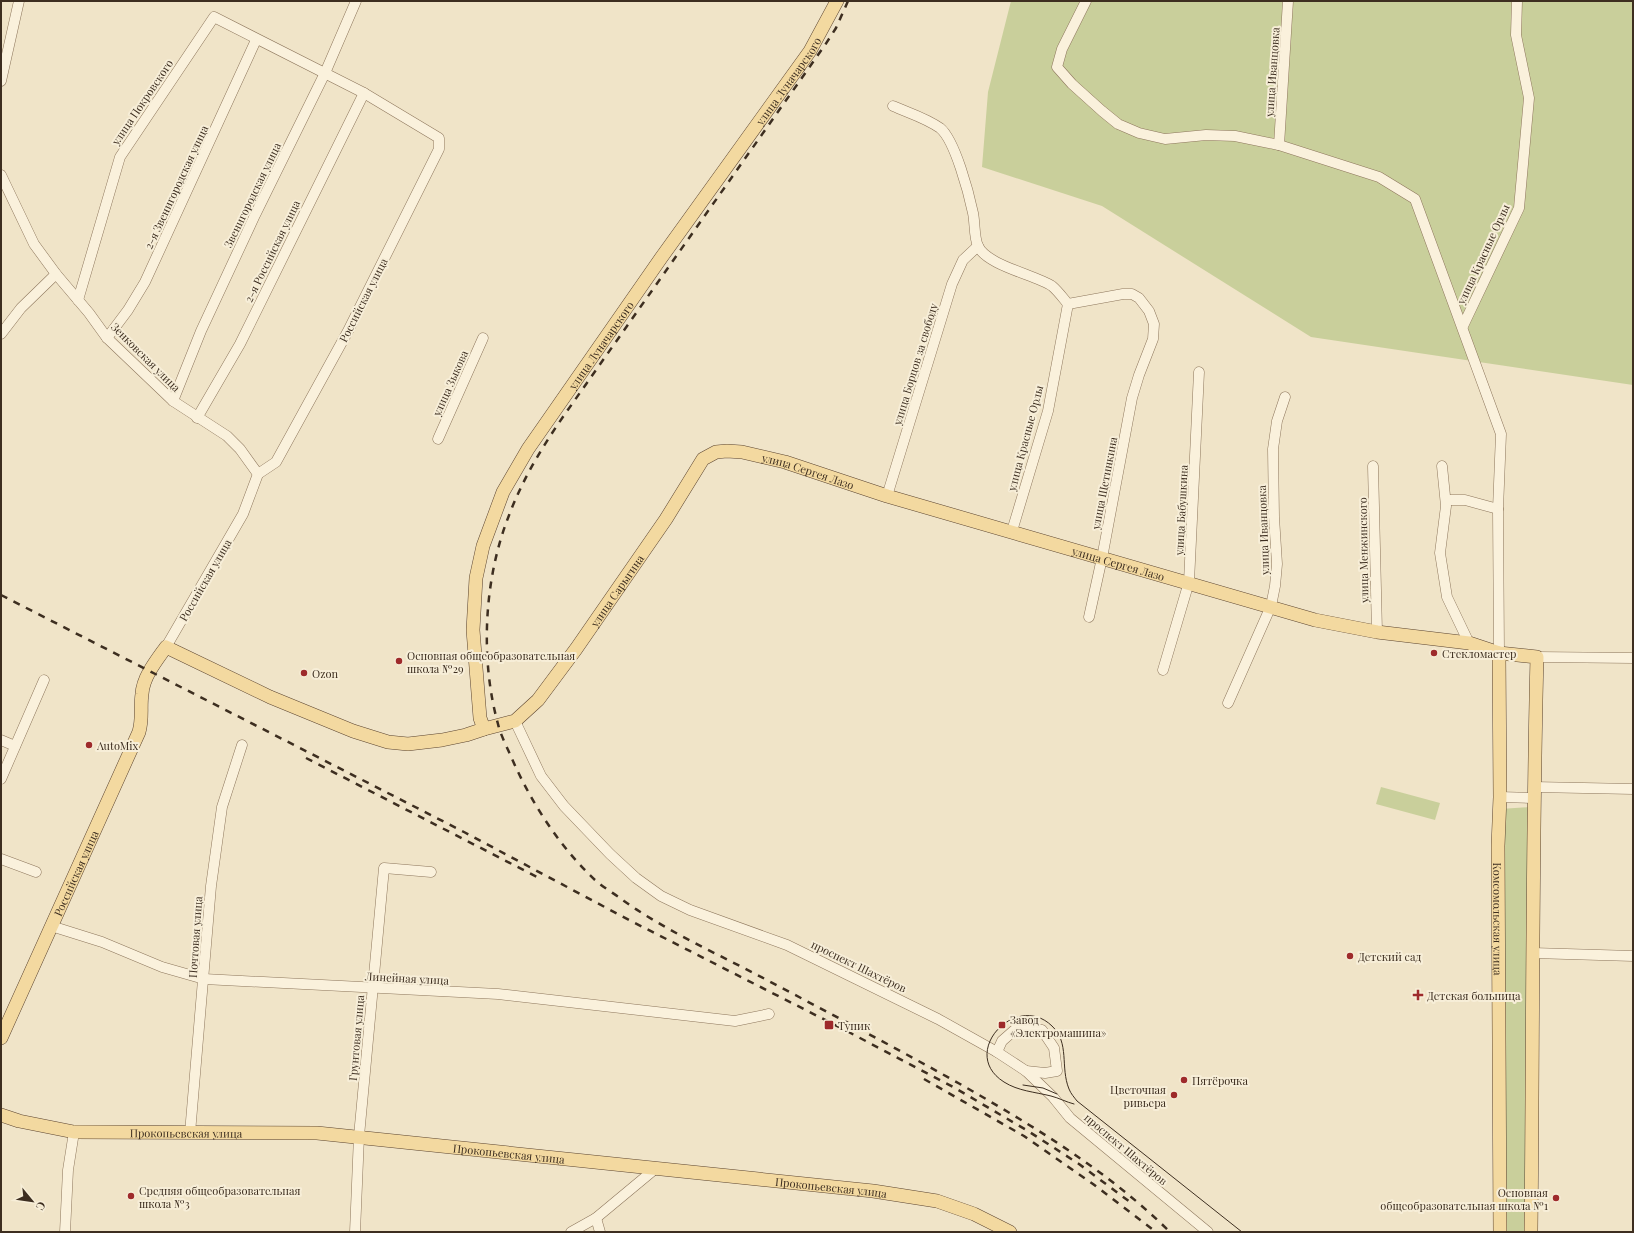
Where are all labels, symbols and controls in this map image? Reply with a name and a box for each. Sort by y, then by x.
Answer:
street label: улица Иванцовка [1261,26,1283,118]
street label: улица Луначарского [751,34,824,128]
street label: улица Покровского [107,56,176,148]
street label: 2-я Звенигородская улица [141,122,211,251]
street label: Звенигородская улица [220,139,284,250]
street label: 2-я Российская улица [241,197,303,304]
street label: улица Красные Орлы [1453,201,1513,307]
street label: Российская улица [335,255,391,345]
street label: улица Луначарского [564,298,636,393]
street label: улица Борцов за свободу [889,301,941,428]
street label: Зенковская улица [108,319,184,395]
street label: улица Зыкова [428,347,471,419]
street label: улица Красные Орлы [1003,383,1046,493]
street label: улица Щетинкина [1087,435,1120,531]
street label: улица Сергея Лазо [760,449,856,492]
street label: улица Бабушкина [1171,464,1191,557]
street label: улица Иванцовка [1254,484,1272,576]
street label: улица Менжинского [1355,497,1371,604]
street label: Российская улица [175,536,235,624]
street label: улица Сергея Лазо [1070,542,1167,584]
street label: улица Сарыгина [586,551,647,630]
place label: Стекломастер [1442,646,1516,661]
place label: Основная общеобразовательная школа №29 [407,648,575,676]
marker: Стекломастер [1429,648,1439,658]
marker: Основная общеобразовательная школа №29 [394,656,404,666]
place label: Ozon [312,666,338,681]
marker: Ozon [299,668,309,678]
place label: AutoMix [96,738,139,753]
marker: AutoMix [84,740,94,750]
street label: Российская улица [50,827,101,918]
street label: Комсомольская улица [1491,862,1506,976]
street label: Почтовая улица [185,895,205,978]
street label: проспект Шахтёров [809,936,909,996]
place label: Детский сад [1358,949,1421,964]
marker: Детский сад [1345,951,1355,961]
street label: Линейная улица [364,968,450,988]
place label: Детская больница [1427,988,1521,1003]
marker: Детская больница [1412,989,1424,1001]
street label: Грунтовая улица [345,994,367,1082]
place label: Завод «Электромашина» [1010,1012,1107,1040]
place label: Тупик [838,1018,871,1033]
marker: Тупик [823,1019,835,1031]
marker: Завод «Электромашина» [997,1020,1007,1030]
place label: Пятёрочка [1192,1073,1248,1088]
marker: Пятёрочка [1179,1075,1189,1085]
place label: Цветочная ривьера [1110,1082,1167,1110]
marker: Цветочная ривьера [1169,1090,1179,1100]
street label: проспект Шахтёров [1081,1110,1171,1188]
street label: Прокопьевская улица [130,1125,243,1140]
street label: Прокопьевская улица [452,1140,566,1166]
street label: Прокопьевская улица [774,1173,889,1201]
north arrow [12,1181,52,1221]
place label: Средняя общеобразовательная школа №3 [139,1183,300,1211]
place label: Основная общеобразовательная школа №1 [1380,1185,1548,1213]
marker: Средняя общеобразовательная школа №3 [126,1191,136,1201]
marker: Основная общеобразовательная школа №1 [1551,1193,1561,1203]
text: С [33,1199,50,1213]

